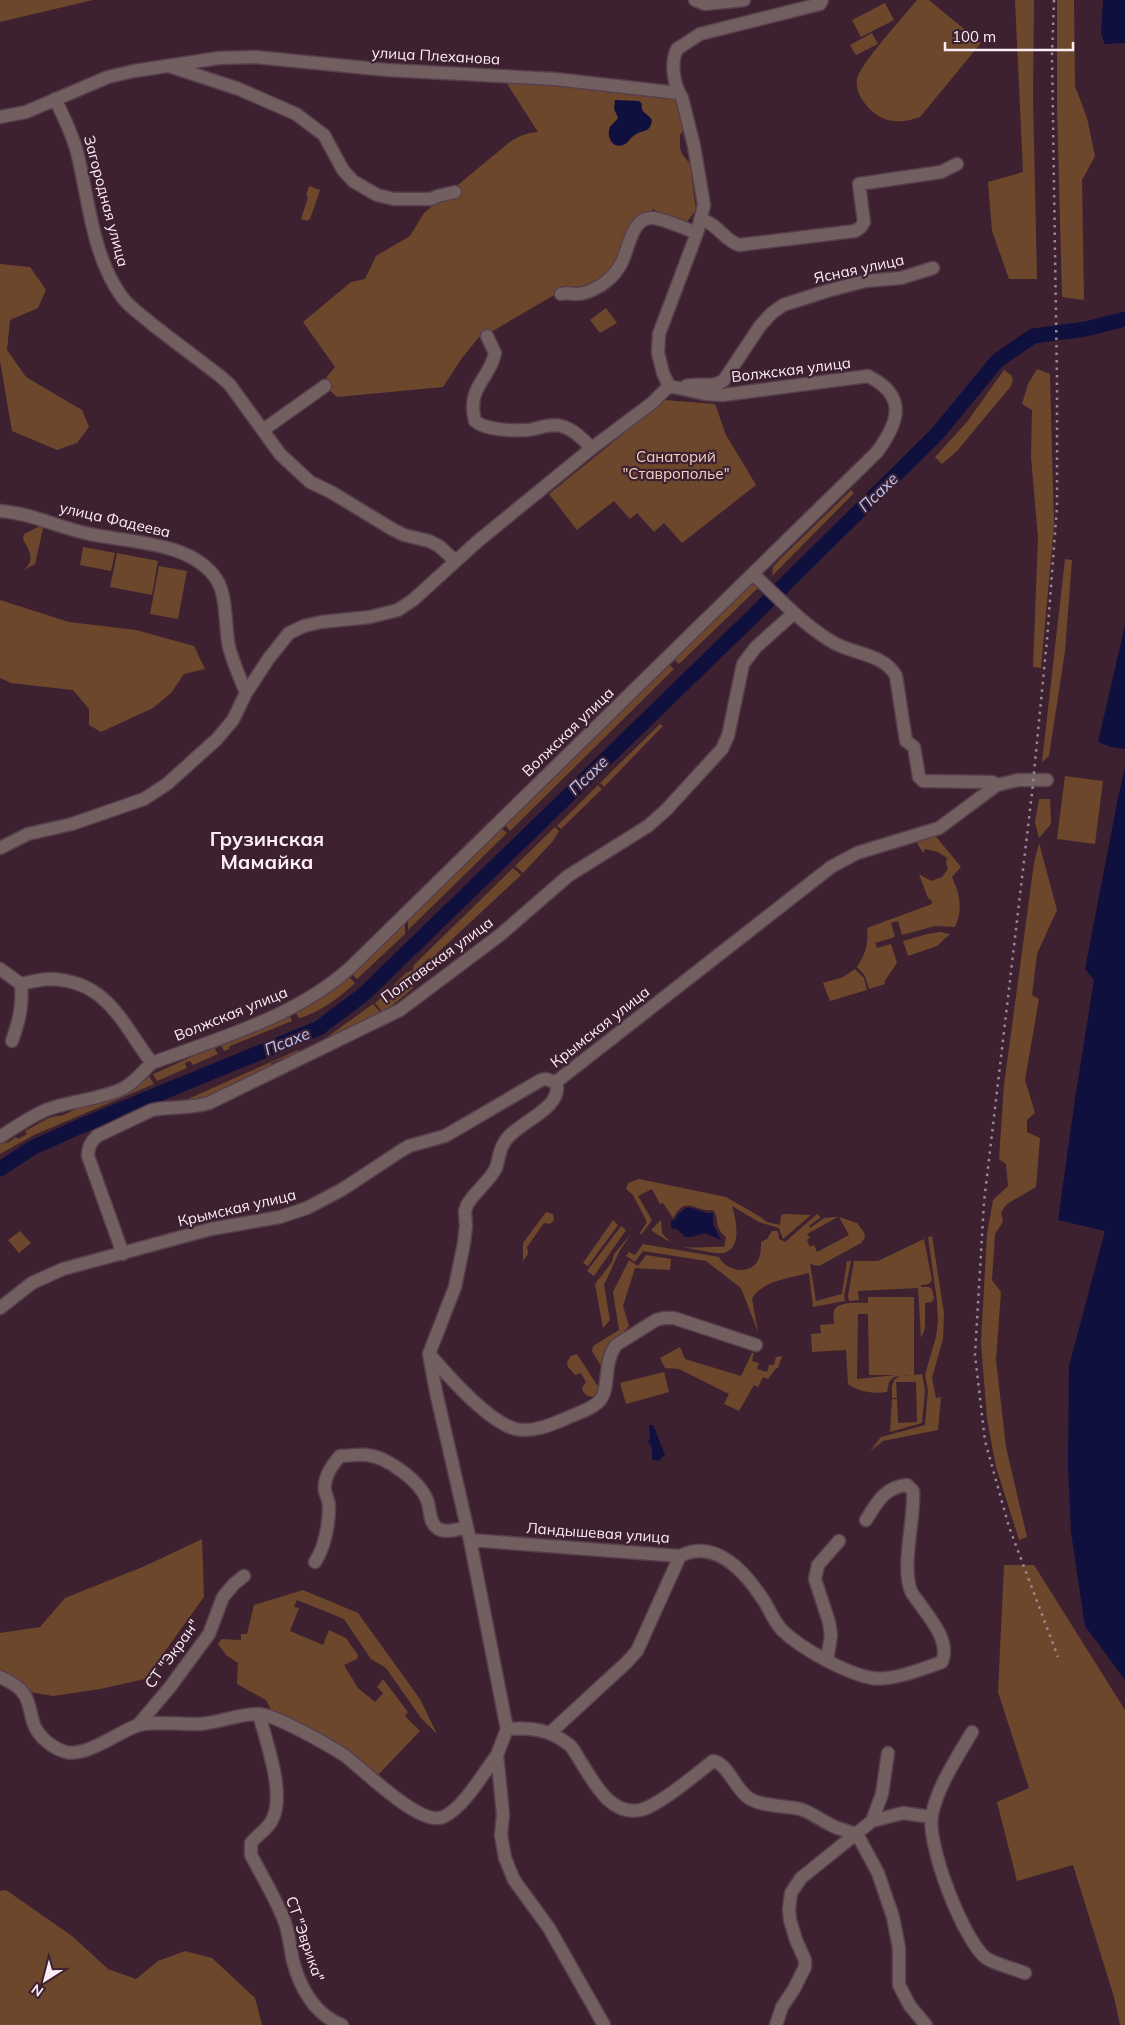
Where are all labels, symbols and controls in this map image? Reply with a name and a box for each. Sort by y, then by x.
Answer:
scale bar [945,20,1072,52]
text: 100 m [952,27,996,46]
street label: улица Плеханова [371,43,501,68]
street label: Загородная улица [80,133,133,269]
street label: Ясная улица [812,250,906,287]
street label: Волжская улица [730,353,852,386]
park label: Санаторий "Ставрополье" [622,447,730,483]
water label: Псахе [854,468,902,516]
street label: улица Фадеева [58,498,172,541]
street label: Волжская улица [518,683,618,780]
water label: Псахе [564,751,612,799]
district label: Грузинская Мамайка [210,826,324,874]
street label: Полтавская улица [377,913,496,1007]
street label: Волжская улица [171,982,290,1045]
street label: Крымская улица [546,982,653,1071]
water label: Псахе [261,1023,313,1059]
street label: Крымская улица [176,1185,298,1230]
street label: Ландышевая улица [526,1518,670,1547]
street label: СТ "Экран" [140,1616,203,1692]
street label: СТ "Эврика" [282,1894,329,1984]
north arrow [20,1955,70,2005]
text: N [28,1980,47,2001]

